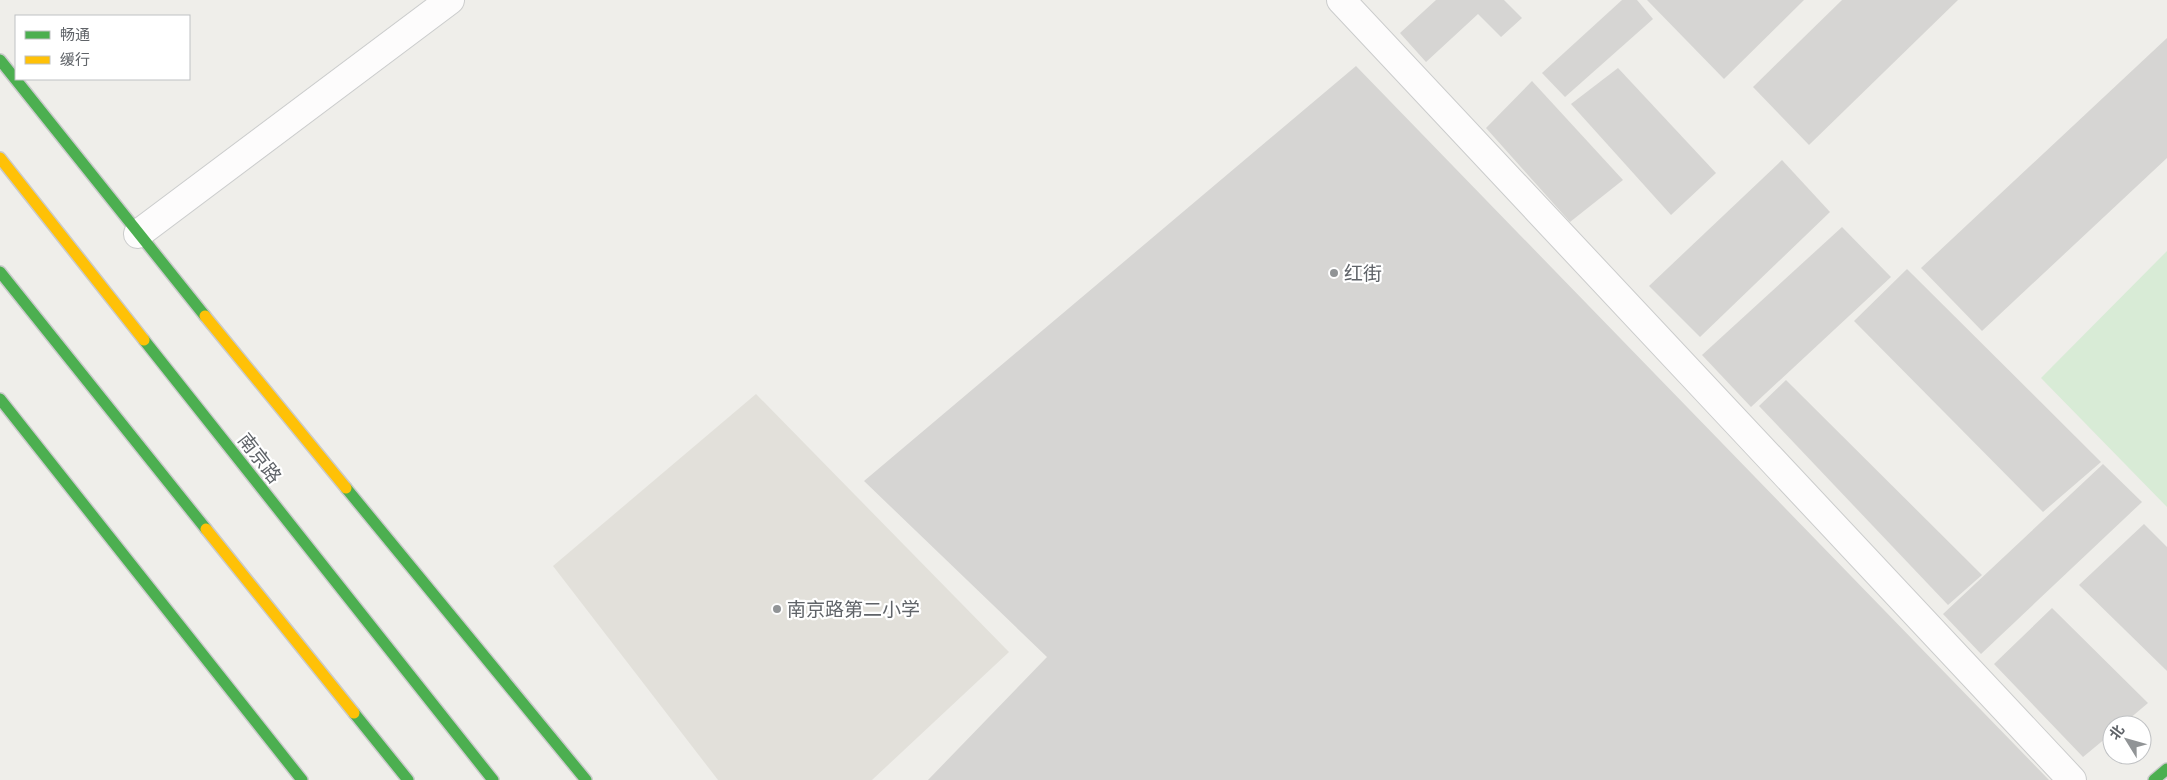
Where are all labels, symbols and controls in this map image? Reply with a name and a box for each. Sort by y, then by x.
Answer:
legend [15,15,190,80]
text: 畅通 [60,25,90,43]
text: 缓行 [60,50,90,68]
place label: 红街 [1344,261,1382,284]
marker: 红街 [1328,267,1340,279]
street label: 南京路 [234,428,287,487]
place label: 南京路第二小学 [787,597,920,620]
marker: 南京路第二小学 [771,603,783,615]
north arrow [2102,715,2152,765]
text: 北 [2105,721,2127,743]

